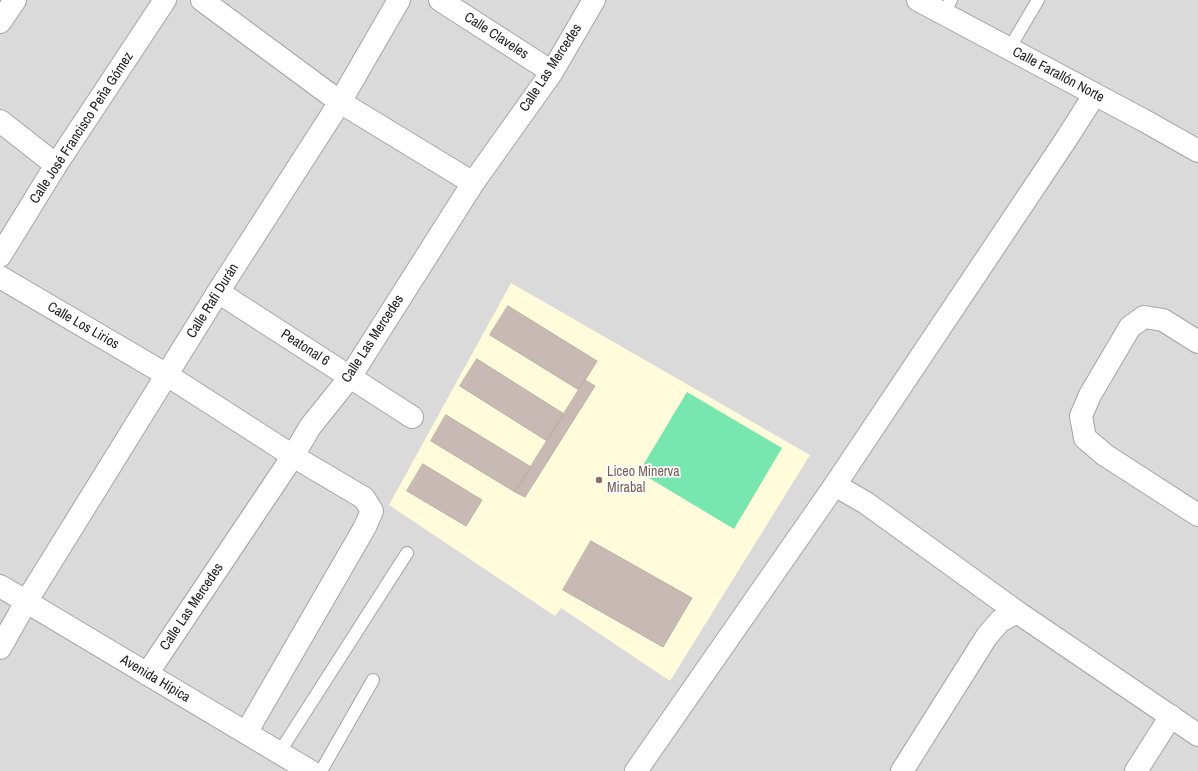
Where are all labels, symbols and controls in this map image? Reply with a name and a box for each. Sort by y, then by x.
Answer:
street label: Calle Claveles [461,9,531,63]
street label: Calle Las Mercedes [516,21,586,115]
street label: Calle Farallón Norte [1009,44,1107,106]
street label: Calle José Francisco Peña Gómez [27,49,137,207]
street label: Calle Rafi Durán [183,261,243,341]
street label: Calle Las Mercedes [338,292,408,386]
street label: Calle Los Lirios [44,299,122,353]
street label: Peatonal 6 [277,326,333,370]
place label: Liceo Minerva Mirabal [607,464,680,496]
marker: Liceo Minerva Mirabal [594,475,604,485]
street label: Calle Las Mercedes [157,560,227,654]
street label: Avenida Hípica [117,652,193,706]

